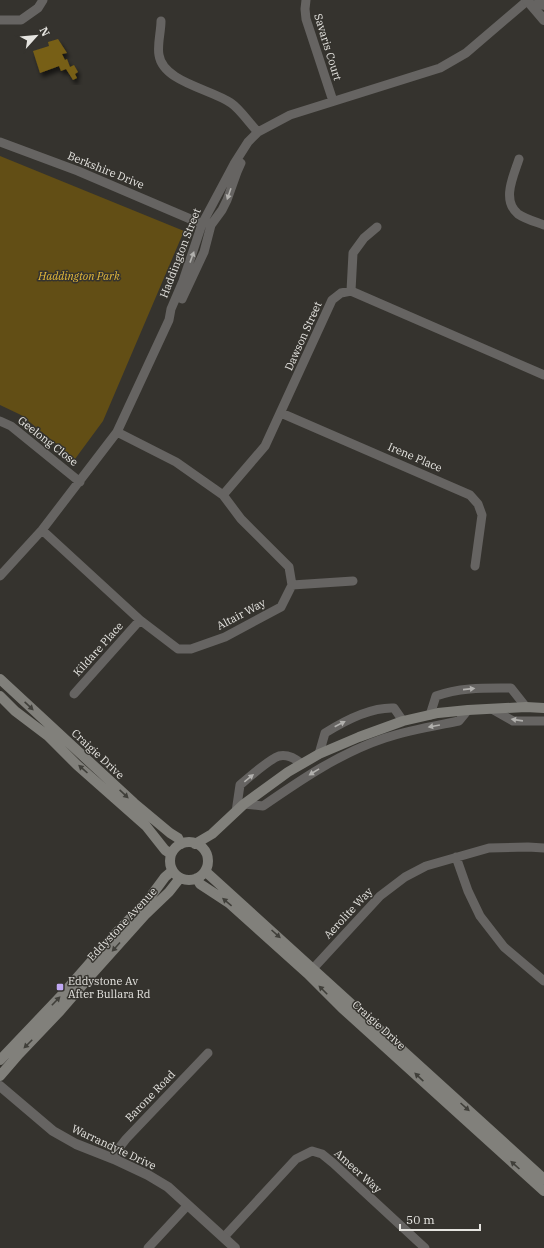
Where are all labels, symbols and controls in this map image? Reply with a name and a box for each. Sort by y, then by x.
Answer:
street label: Savaris Court [311,12,345,82]
north arrow [16,16,56,56]
text: N [37,24,53,39]
street label: Berkshire Drive [66,148,146,192]
one-way arrow [226,188,232,200]
street label: Haddington Street [156,206,204,300]
one-way arrow [189,251,195,263]
park label: Haddington Park [37,269,120,283]
street label: Dawson Street [282,299,325,373]
street label: Geelong Close [15,413,81,469]
street label: Irene Place [386,439,444,475]
street label: Altair Way [214,595,268,633]
street label: Kildare Place [70,619,126,679]
one-way arrow [462,686,475,692]
one-way arrow [24,701,33,710]
one-way arrow [511,717,523,723]
one-way arrow [334,721,346,727]
one-way arrow [428,723,441,729]
street label: Craigie Drive [69,726,127,782]
one-way arrow [77,765,88,774]
one-way arrow [308,768,320,775]
one-way arrow [244,773,255,782]
one-way arrow [119,789,129,799]
street label: Eddystone Avenue [84,884,160,964]
street label: Aerolite Way [321,884,375,942]
one-way arrow [222,897,233,906]
one-way arrow [271,929,281,939]
one-way arrow [111,942,120,953]
place label: Eddystone Av After Bullara Rd [68,974,151,1001]
marker: Eddystone Av After Bullara Rd [55,982,65,992]
one-way arrow [318,985,328,995]
one-way arrow [51,996,60,1006]
street label: Craigie Drive [349,997,409,1053]
one-way arrow [23,1039,33,1049]
street label: Barone Road [122,1067,178,1125]
one-way arrow [414,1073,424,1082]
one-way arrow [460,1102,470,1111]
street label: Warrandyte Drive [70,1121,158,1173]
street label: Ameer Way [331,1146,385,1196]
one-way arrow [510,1161,520,1170]
scale bar [400,1206,480,1232]
text: 50 m [406,1212,435,1227]

